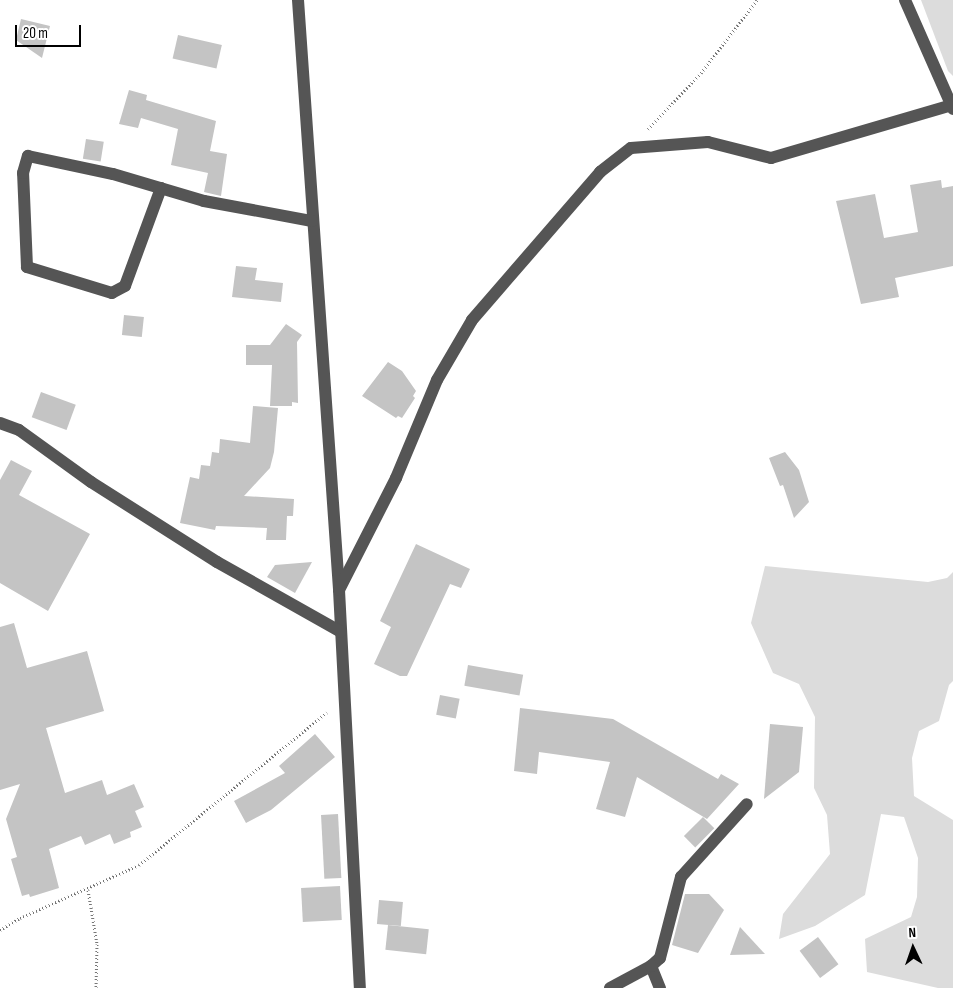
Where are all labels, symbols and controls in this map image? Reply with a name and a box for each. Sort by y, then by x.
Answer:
scale bar [18,15,84,47]
text: 20 m [23,24,48,43]
north arrow [888,923,938,973]
text: N [908,924,916,941]

